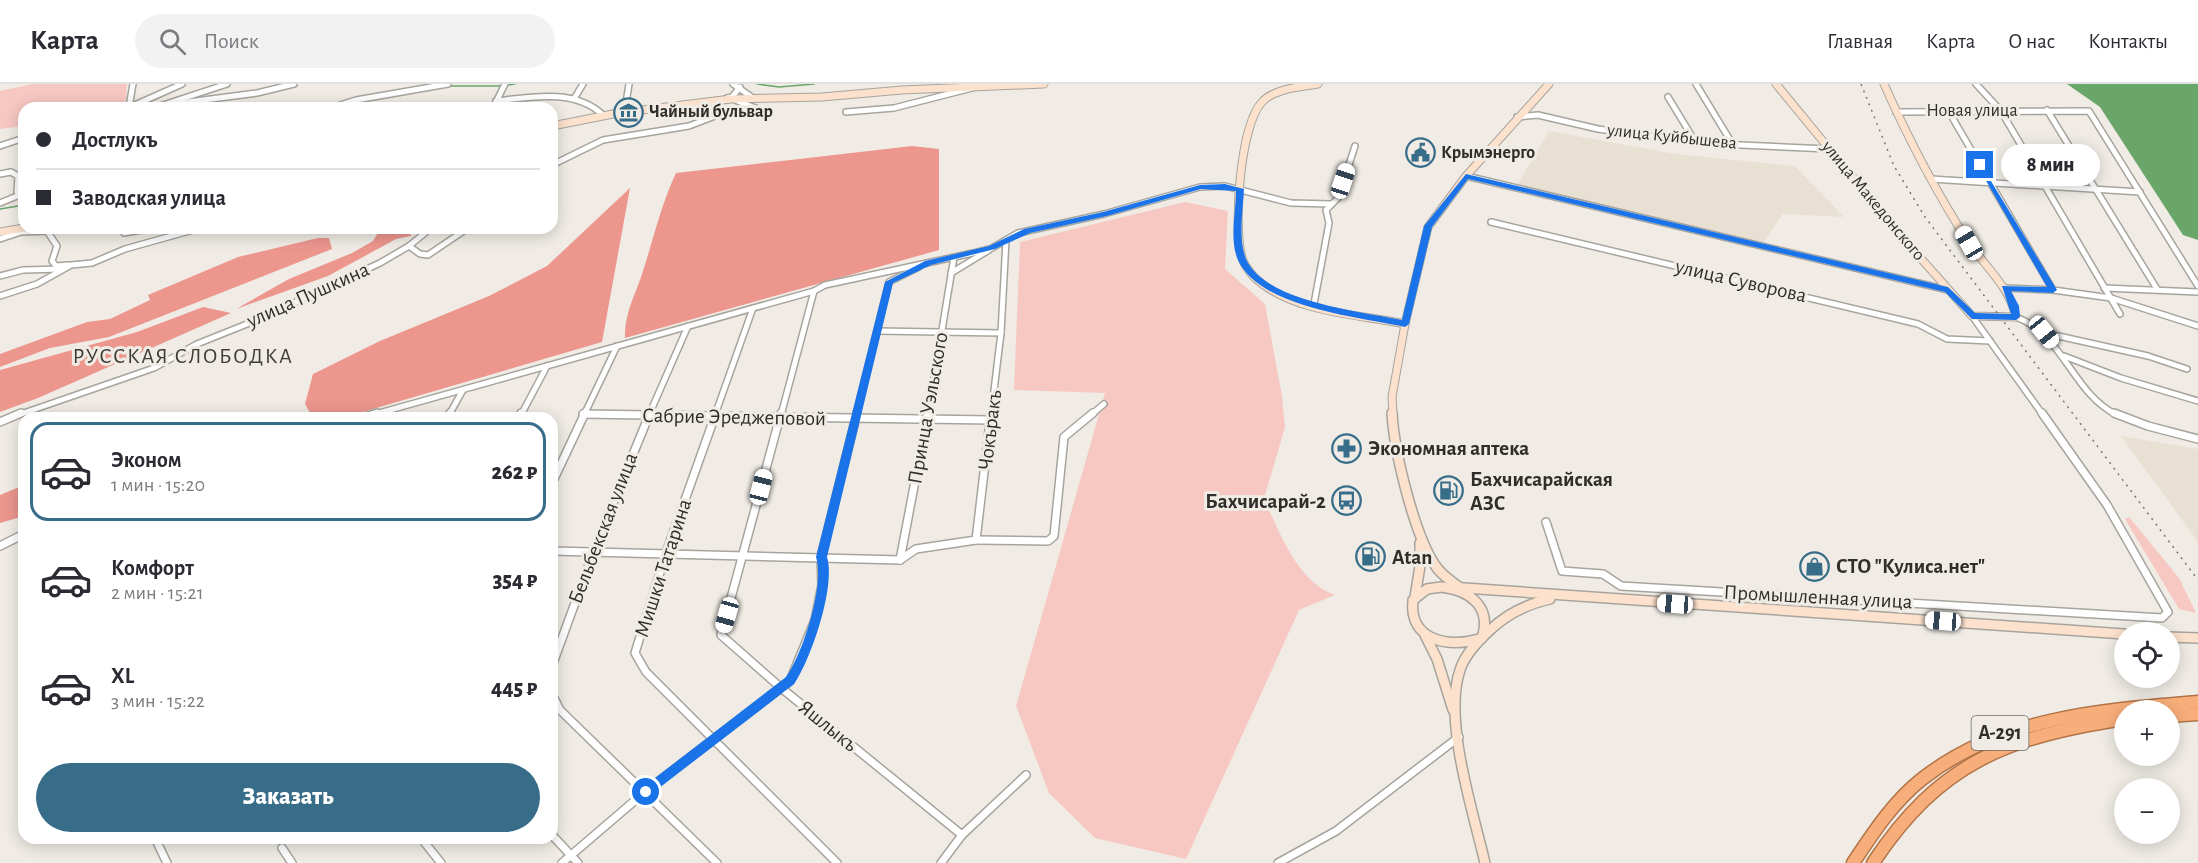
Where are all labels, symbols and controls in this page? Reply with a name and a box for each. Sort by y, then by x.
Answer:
search box [135,14,555,68]
icon: search [156,25,189,58]
text: Карта [30,27,99,55]
text: Поиск [204,30,259,52]
text: Главная [1827,31,1893,52]
text: Карта [1926,31,1975,52]
text: О нас [2008,31,2055,52]
text: Контакты [2088,31,2168,52]
museum icon: Чайный бульвар [612,96,644,128]
street label: Новая улица [1926,102,2018,120]
place label: Чайный бульвар [649,103,773,121]
street label: улица Куйбышева [1605,120,1738,153]
text: Достлукъ [72,129,157,151]
public building icon: Крымэнерго [1404,137,1436,169]
street label: улица Македонского [1817,137,1928,264]
place label: Крымэнерго [1441,144,1535,162]
callout: 8 мин [2001,144,2100,186]
route end [1966,151,1993,178]
text: 8 мин [2027,155,2074,175]
car [1329,161,1357,201]
text: Заводская улица [72,187,226,209]
car [1952,223,1986,263]
street label: улица Суворова [1672,255,1809,306]
street label: улица Пушкина [243,258,373,332]
car [2026,312,2062,352]
street label: Принца Уэльского [904,330,952,486]
district label: РУССКАЯ СЛОБОДКА [72,345,294,367]
street label: Чокъракъ [975,388,1005,471]
street label: Сабрие Эреджеповой [642,405,826,429]
pharmacy icon: Экономная аптека [1331,432,1363,464]
place label: Экономная аптека [1368,438,1529,459]
icon: car [39,445,93,499]
text: Эконом [111,449,182,471]
street label: Бельбекская улица [565,449,642,606]
text: 262 ₽ [491,461,537,483]
car [748,467,774,507]
place label: Бахчисарайская АЗС [1470,469,1613,514]
text: 1 мин · 15:20 [111,475,205,495]
fuel station icon: Бахчисарайская АЗС [1433,475,1465,507]
bus stop icon: Бахчисарай-2 [1331,485,1363,517]
place label: Бахчисарай-2 [1205,491,1326,512]
street label: Мишки Татарина [631,496,695,640]
fuel station icon: Atan [1355,541,1387,573]
place label: Atan [1392,547,1432,568]
shop icon: СТО "Кулиса.нет" [1799,550,1831,582]
icon: car [39,553,93,607]
place label: СТО "Кулиса.нет" [1836,556,1985,577]
text: Комфорт [111,557,194,579]
text: 354 ₽ [493,569,537,591]
street label: Промышленная улица [1723,582,1913,612]
text: 2 мин · 15:21 [111,583,204,603]
car [1656,594,1694,614]
car [713,595,741,635]
car [1924,611,1962,631]
map controls [2114,622,2180,844]
button: locate [2114,622,2180,688]
icon: car [39,661,93,715]
text: XL [111,665,134,687]
text: 445 ₽ [491,677,537,699]
text: 3 мин · 15:22 [111,691,205,711]
street label: Яшлыкъ [795,696,861,756]
button: + [2114,700,2180,766]
road number: А-291 [1972,716,2028,750]
button: Заказать [36,763,540,832]
route start [632,778,659,805]
button: − [2114,778,2180,844]

